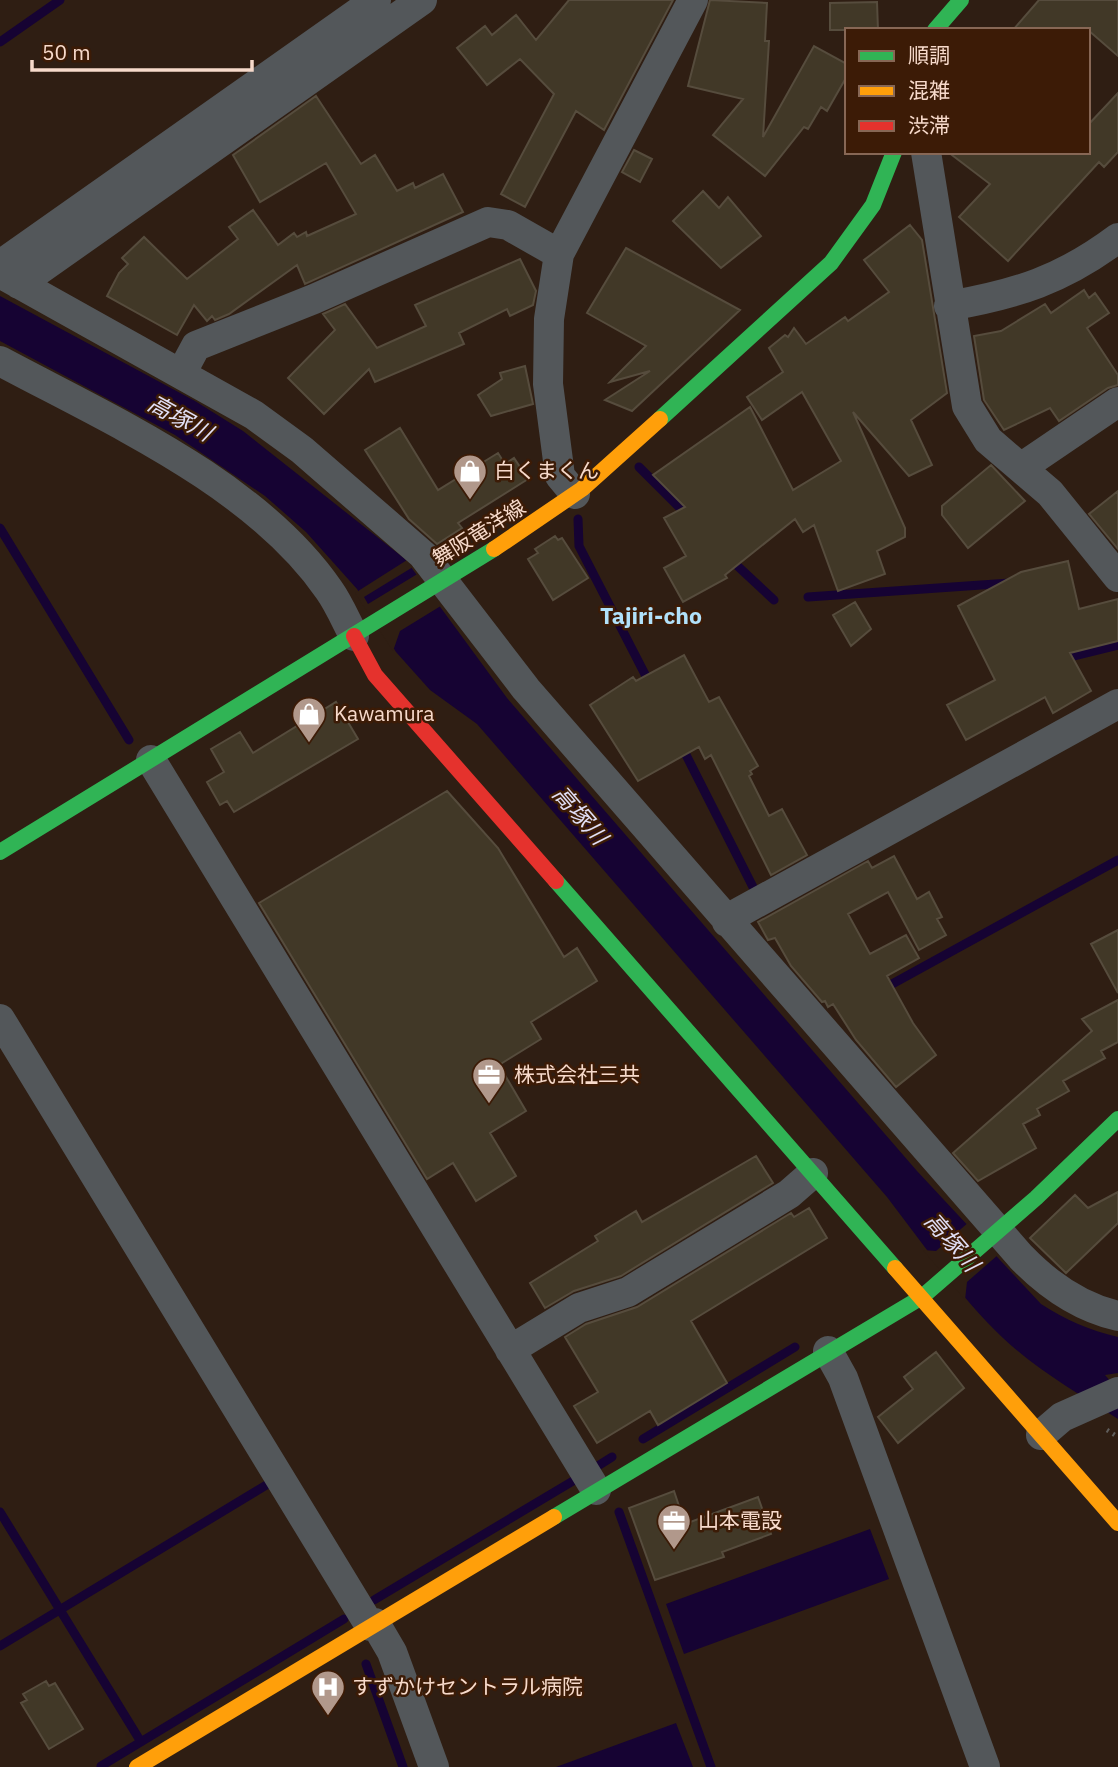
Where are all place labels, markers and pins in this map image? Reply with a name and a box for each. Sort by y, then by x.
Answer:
shop icon: 白くまくん [451,452,489,501]
place label: 白くまくん [494,456,599,484]
shop icon: Kawamura [290,695,328,744]
place label: Kawamura [334,699,434,727]
office icon: 株式会社三共 [470,1056,508,1105]
place label: 株式会社三共 [514,1060,640,1088]
office icon: 山本電設 [655,1502,693,1551]
place label: 山本電設 [698,1506,782,1534]
hospital icon: すずかけセントラル病院 [309,1668,347,1717]
place label: すずかけセントラル病院 [352,1672,583,1700]

